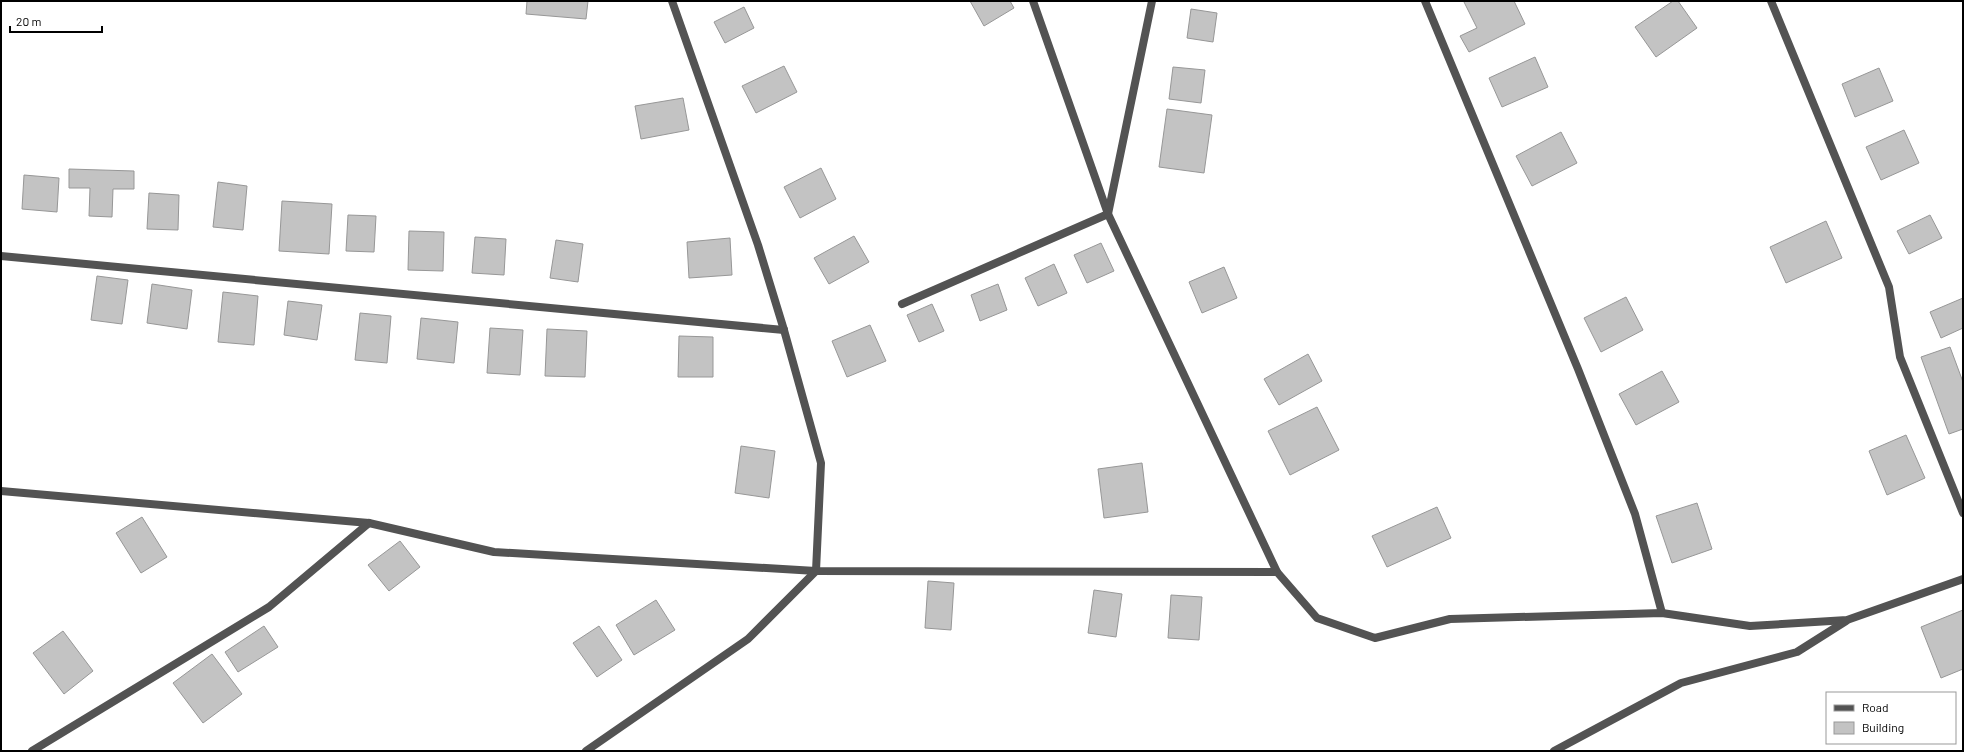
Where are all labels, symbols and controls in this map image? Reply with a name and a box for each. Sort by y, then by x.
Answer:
scale bar [10,8,102,34]
text: 20 m [16,14,42,28]
legend [1826,692,1956,744]
text: Road [1862,700,1889,714]
text: Building [1862,720,1904,734]

